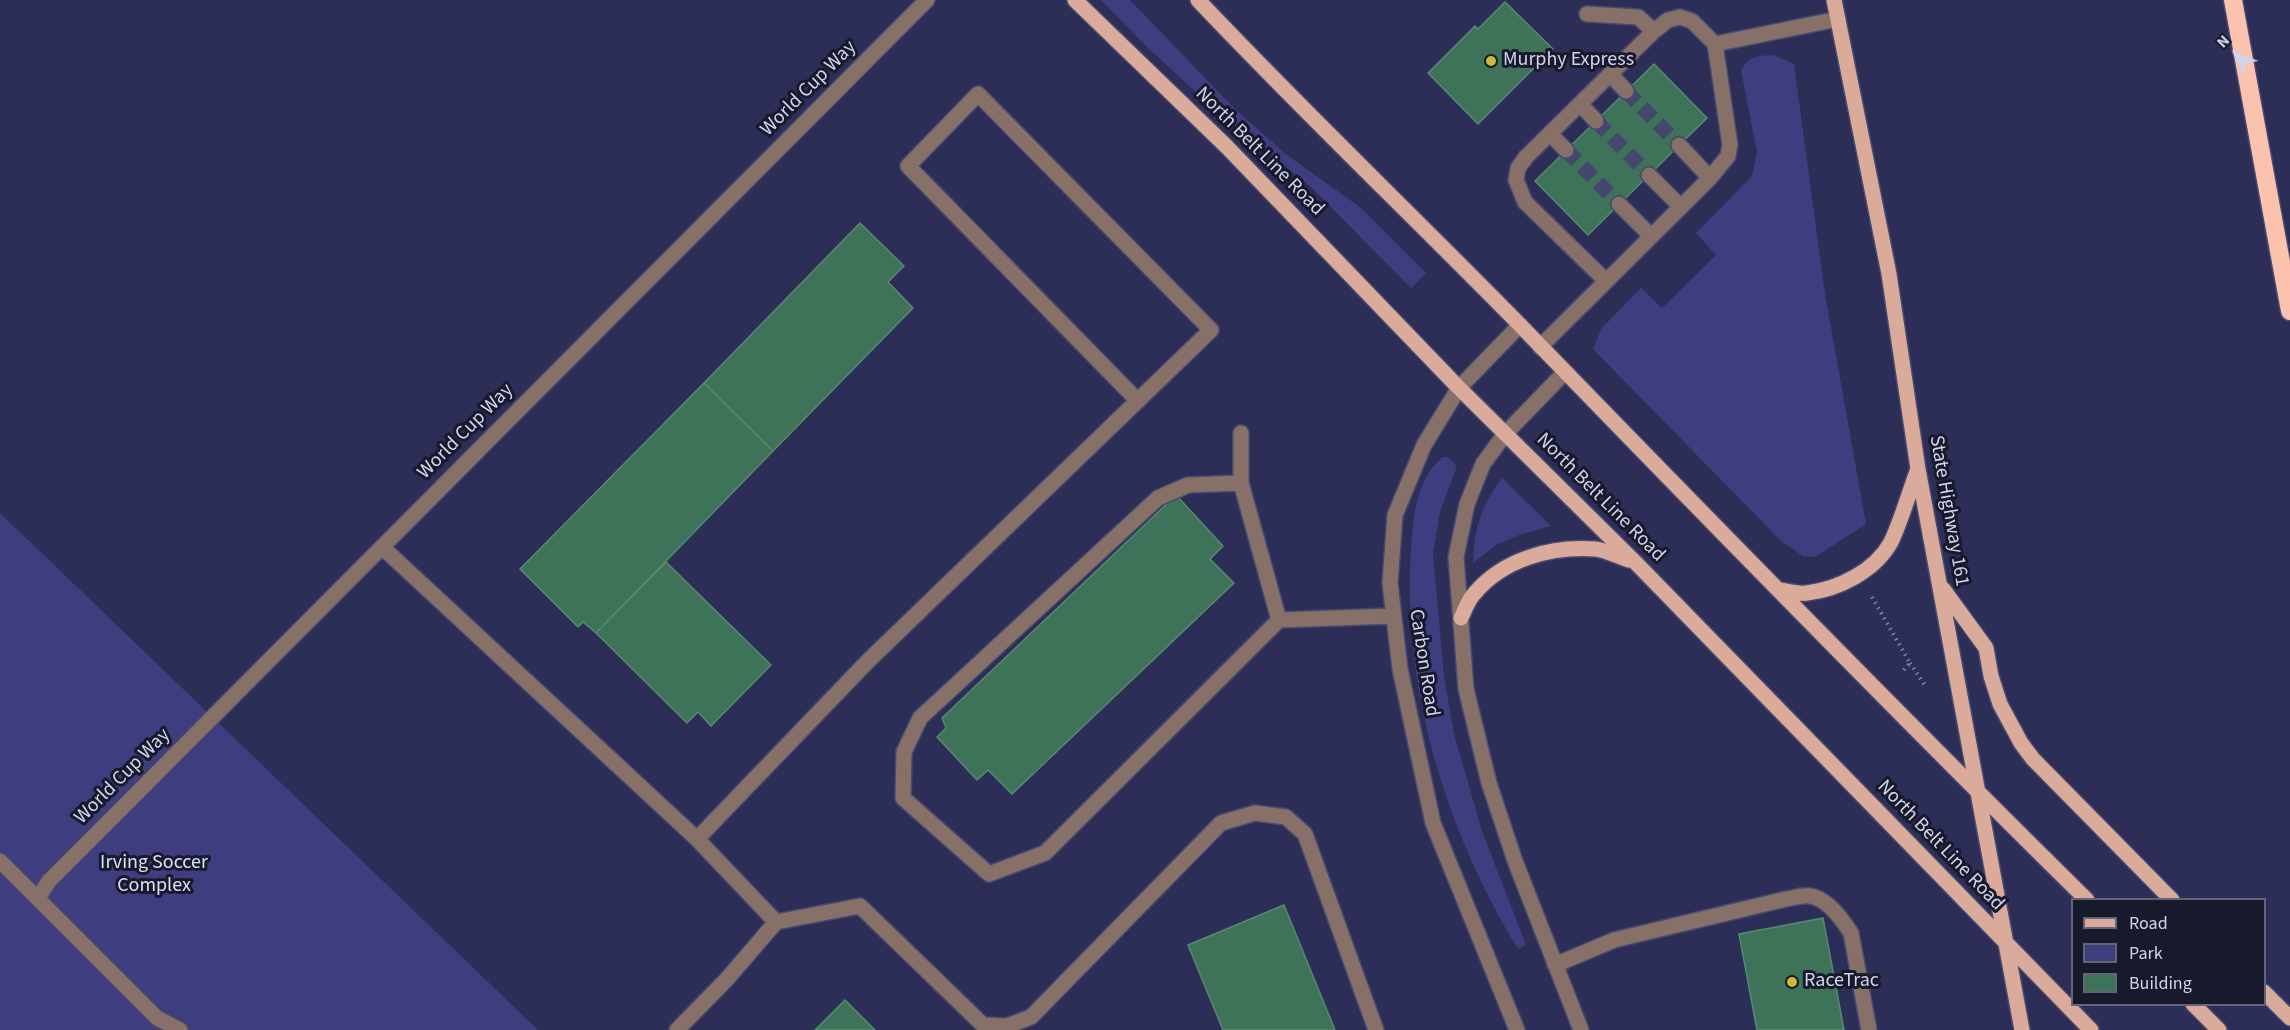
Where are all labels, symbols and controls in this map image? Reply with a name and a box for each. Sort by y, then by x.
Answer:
north arrow [2206,24,2266,84]
text: N [2211,30,2235,53]
street label: World Cup Way [756,36,862,142]
place label: Murphy Express [1503,49,1634,73]
marker: Murphy Express [1484,54,1498,68]
street label: North Belt Line Road [1190,83,1328,221]
street label: World Cup Way [413,379,519,485]
street label: North Belt Line Road [1531,429,1669,567]
street label: State Highway 161 [1923,434,1973,588]
street label: Carbon Road [1403,608,1443,718]
street label: World Cup Way [70,724,176,830]
street label: North Belt Line Road [1872,776,2008,916]
park label: Irving Soccer Complex [100,852,208,899]
legend [2071,898,2266,1006]
text: Road [2129,911,2168,936]
text: Park [2129,941,2163,966]
place label: RaceTrac [1804,970,1879,994]
text: Building [2129,971,2192,996]
marker: RaceTrac [1785,975,1799,989]

